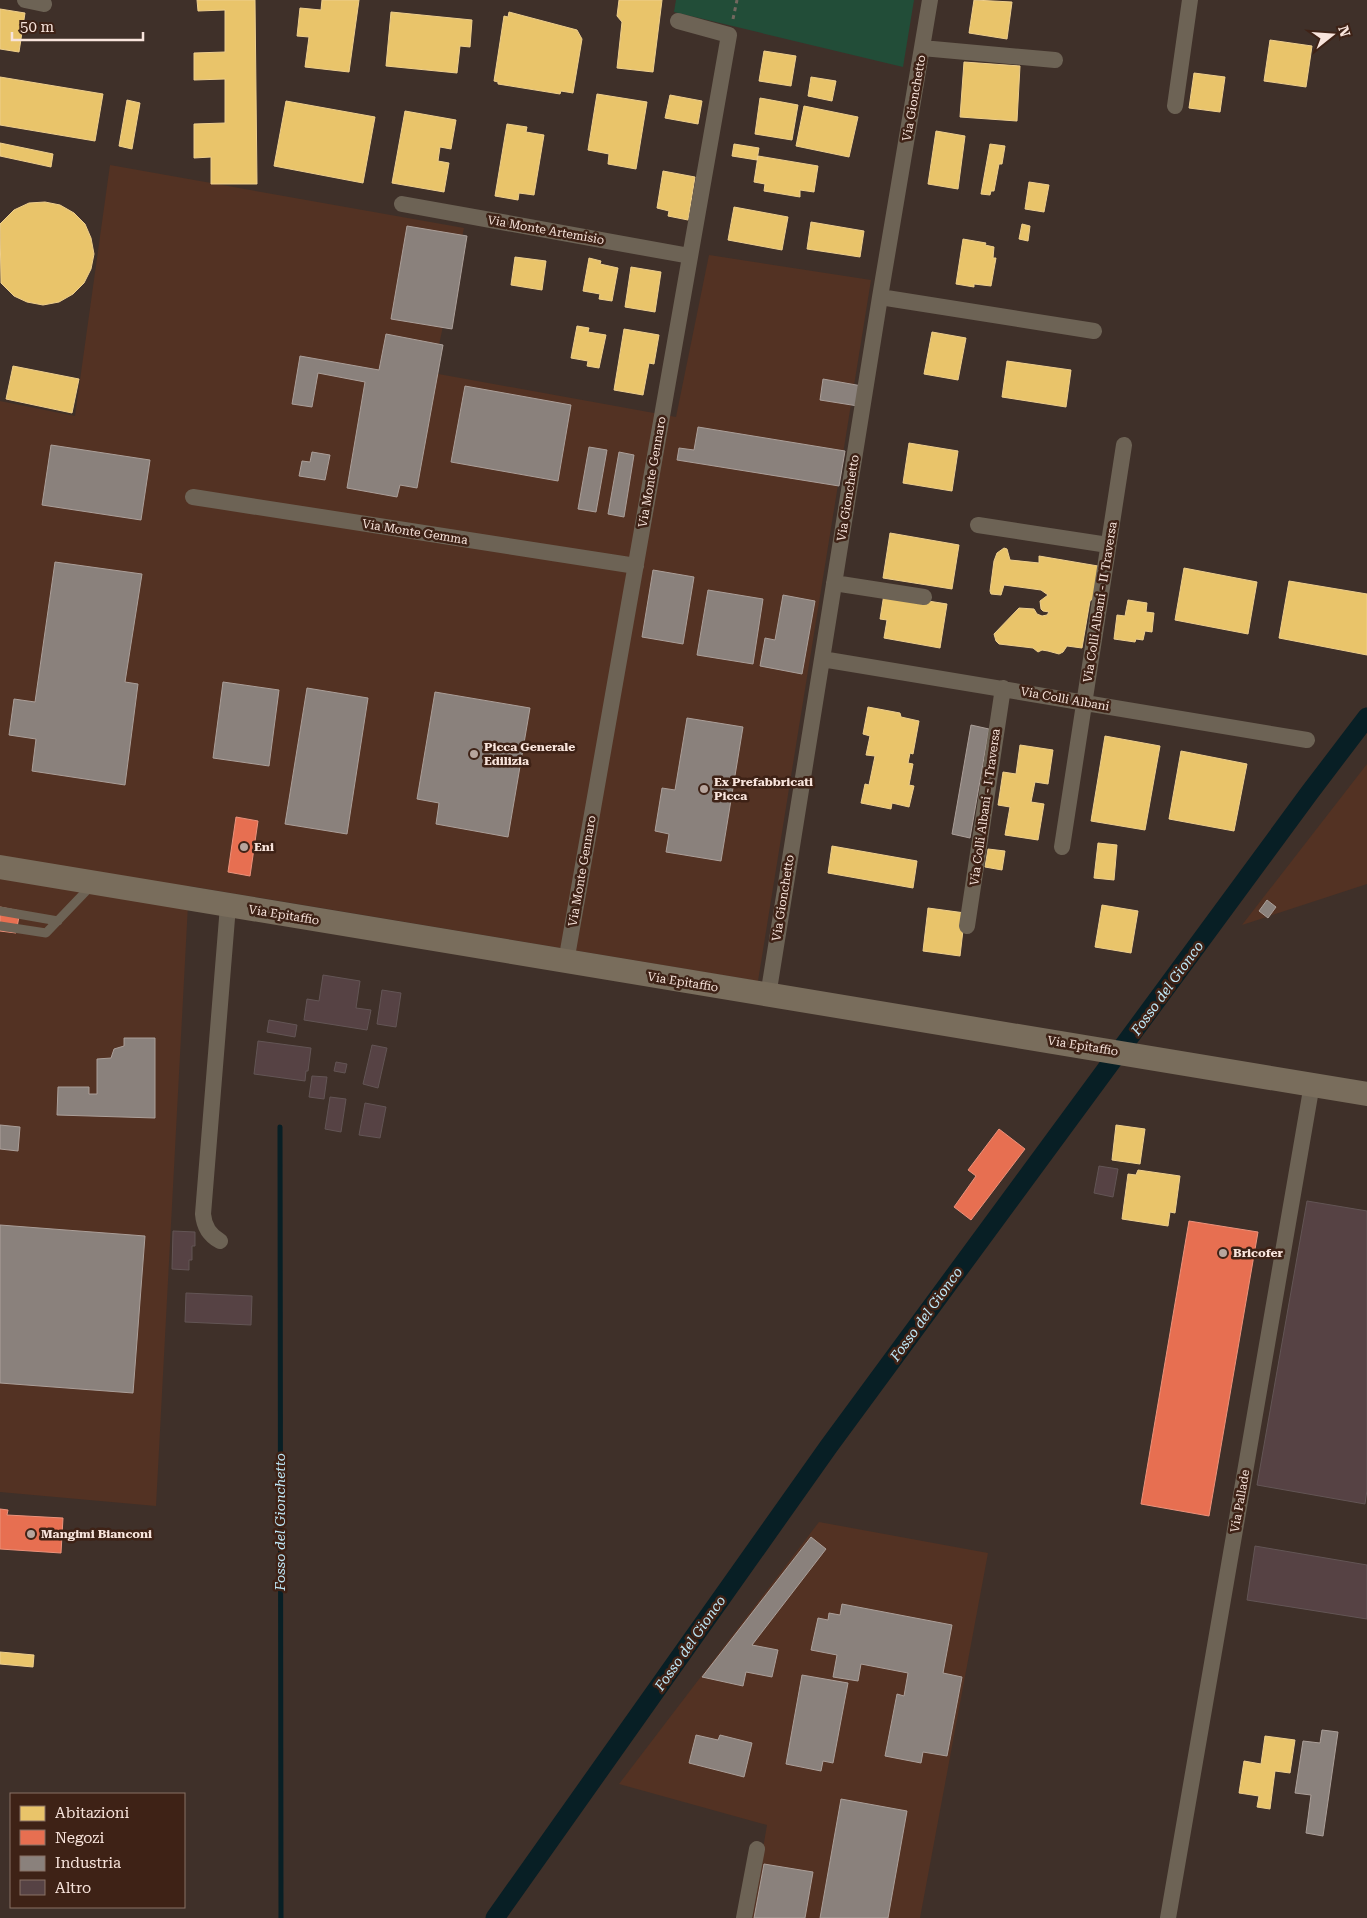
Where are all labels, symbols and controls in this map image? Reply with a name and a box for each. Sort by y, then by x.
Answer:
scale bar [12,10,144,42]
north arrow [1307,10,1357,60]
text: 50 m [20,18,55,36]
text: N [1335,24,1354,39]
street label: Via Gionchetto [900,54,928,142]
street label: Via Monte Artemisio [487,213,605,247]
street label: Via Monte Gennaro [635,415,669,529]
street label: Via Gionchetto [834,454,862,542]
street label: Via Monte Gemma [361,517,469,547]
street label: Via Colli Albani - II Traversa [1080,520,1120,683]
street label: Via Colli Albani [1019,684,1111,714]
street label: Via Colli Albani - I Traversa [967,727,1003,886]
place label: Picca Generale Edilizia [484,740,575,768]
marker: Picca Generale Edilizia [468,748,480,760]
place label: Ex Prefabbricati Picca [714,775,813,803]
marker: Ex Prefabbricati Picca [698,783,710,795]
street label: Via Monte Gennaro [565,814,599,928]
place label: Eni [254,840,274,854]
marker: Eni [238,841,250,853]
street label: Via Gionchetto [769,854,797,942]
street label: Via Epitaffio [248,902,320,928]
water label: Fosso del Gionco [1127,938,1206,1039]
street label: Via Epitaffio [647,969,719,995]
street label: Via Epitaffio [1047,1033,1119,1059]
place label: Bricofer [1233,1246,1284,1260]
marker: Bricofer [1217,1247,1229,1259]
water label: Fosso del Gionco [886,1264,965,1365]
water label: Fosso del Gionchetto [272,1453,288,1592]
street label: Via Pallade [1228,1468,1252,1534]
place label: Mangimi Bianconi [41,1527,152,1541]
marker: Mangimi Bianconi [25,1528,37,1540]
water label: Fosso del Gionco [651,1593,729,1694]
legend [10,1793,185,1908]
text: Abitazioni [55,1804,130,1822]
text: Negozi [55,1829,104,1847]
text: Industria [55,1854,121,1872]
text: Altro [55,1879,91,1897]

